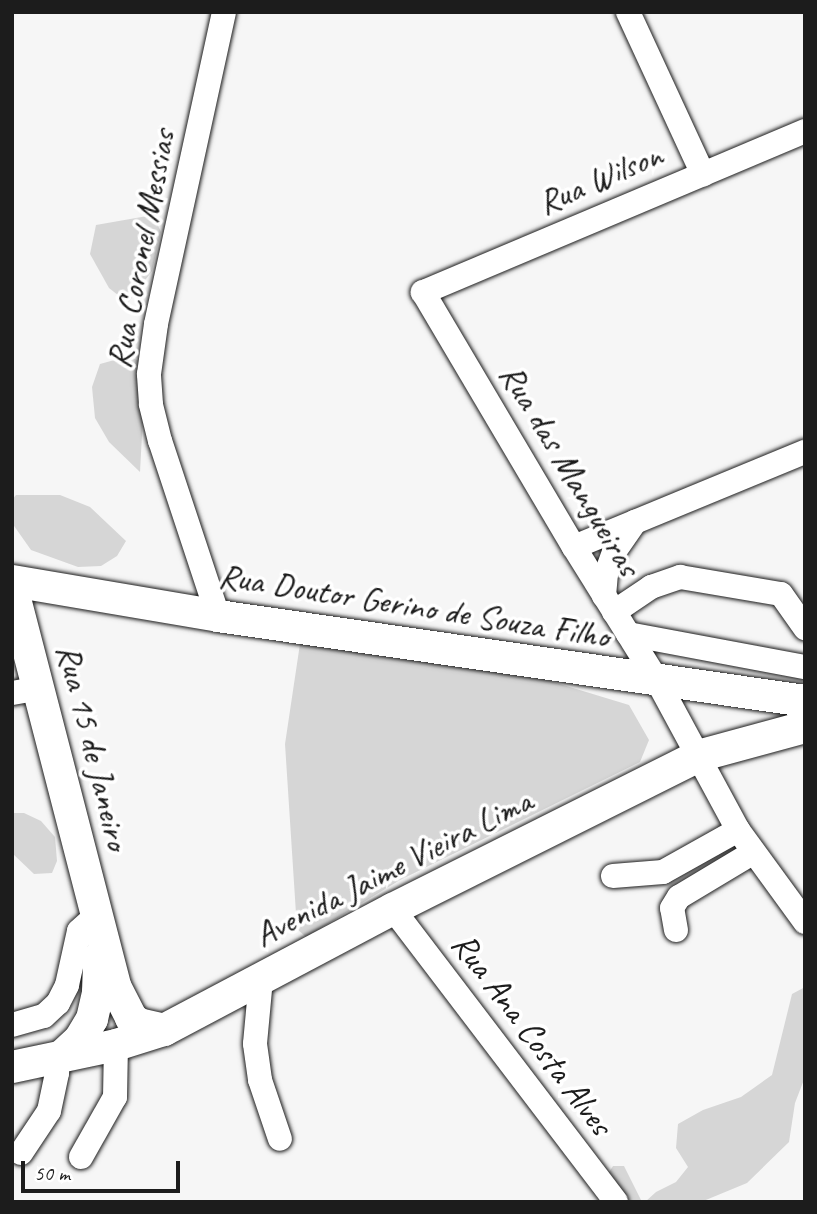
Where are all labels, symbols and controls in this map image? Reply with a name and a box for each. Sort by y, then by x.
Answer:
street label: Rua Coronel Messias [97,126,185,372]
street label: Rua Wilson [531,134,669,224]
street label: Rua das Mangueiras [490,356,650,584]
street label: Rua Doutor Gerino de Souza Filho [216,554,612,658]
street label: Rua 15 de Janeiro [47,640,139,854]
street label: Avenida Jaime Vieira Lima [248,780,538,956]
street label: Rua Ana Costa Alves [442,924,622,1144]
scale bar [24,1148,184,1192]
text: 50 m [34,1160,70,1186]

